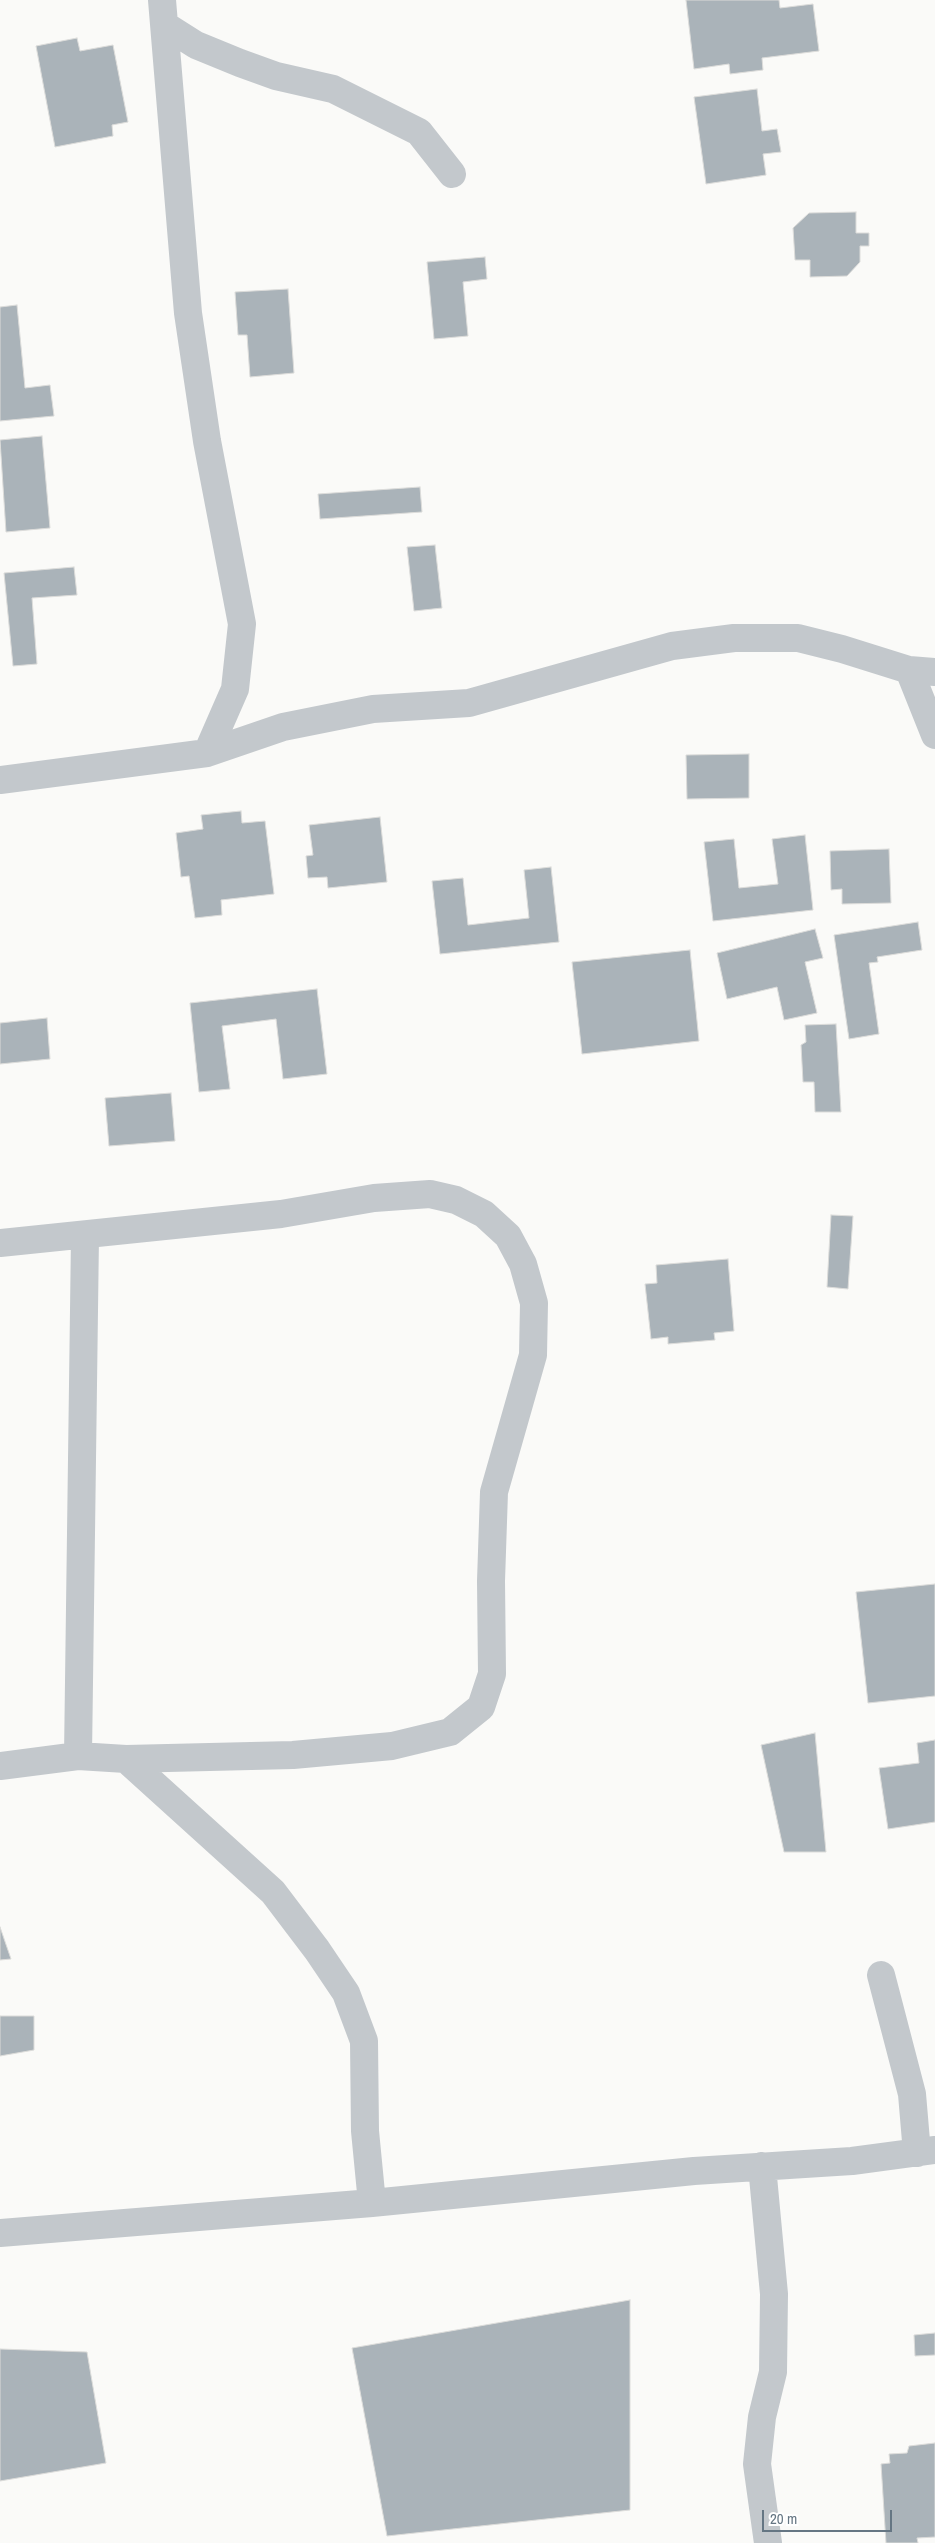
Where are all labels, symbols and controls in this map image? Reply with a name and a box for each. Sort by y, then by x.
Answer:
scale bar [765,2500,895,2532]
text: 20 m [770,2508,797,2529]

